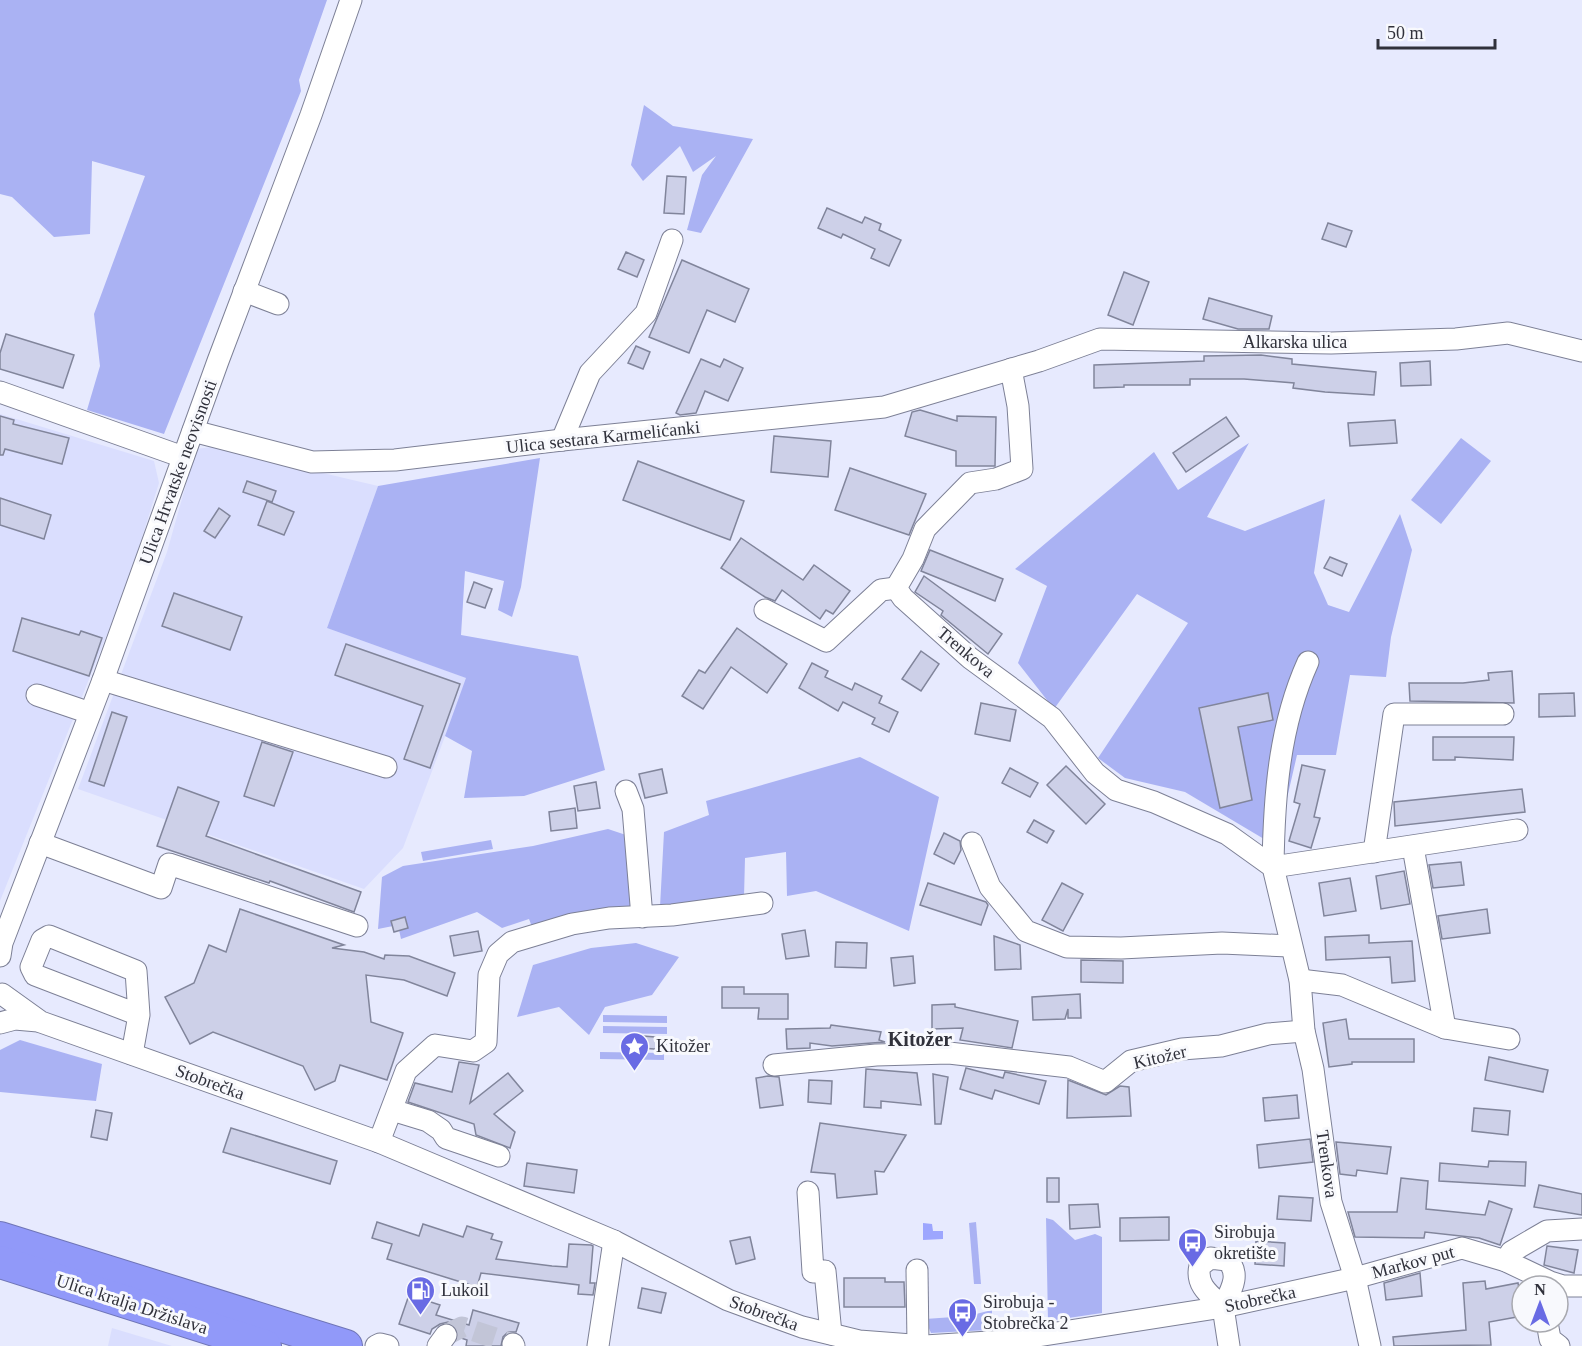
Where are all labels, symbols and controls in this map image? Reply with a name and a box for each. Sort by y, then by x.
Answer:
scale bar [1378,12,1495,50]
text: 50 m [1387,23,1424,43]
street label: Alkarska ulica [1243,332,1347,352]
street label: Ulica Hrvatske neovisnosti [135,377,221,567]
street label: Ulica sestara Karmelićanki [505,417,701,457]
street label: Trenkova [933,622,999,682]
district label: Kitožer [888,1028,952,1050]
place icon: Kitožer [619,1030,651,1072]
place label: Kitožer [656,1036,710,1056]
street label: Kitožer [1131,1041,1189,1073]
street label: Stobrečka [173,1060,247,1104]
street label: Trenkova [1312,1129,1342,1199]
place label: Sirobuja okretište [1214,1222,1276,1263]
bus stop icon: Sirobuja okretište [1177,1226,1209,1268]
street label: Markov put [1370,1241,1456,1283]
street label: Ulica kralja Držislava [54,1270,210,1338]
fuel station icon: Lukoil [404,1274,436,1316]
north arrow [1510,1274,1570,1334]
place label: Lukoil [441,1280,489,1300]
text: N [1534,1281,1546,1298]
street label: Stobrečka [1223,1282,1297,1316]
street label: Stobrečka [727,1291,801,1335]
place label: Sirobuja - Stobrečka 2 [983,1292,1068,1333]
bus stop icon: Sirobuja - Stobrečka 2 [946,1296,978,1338]

